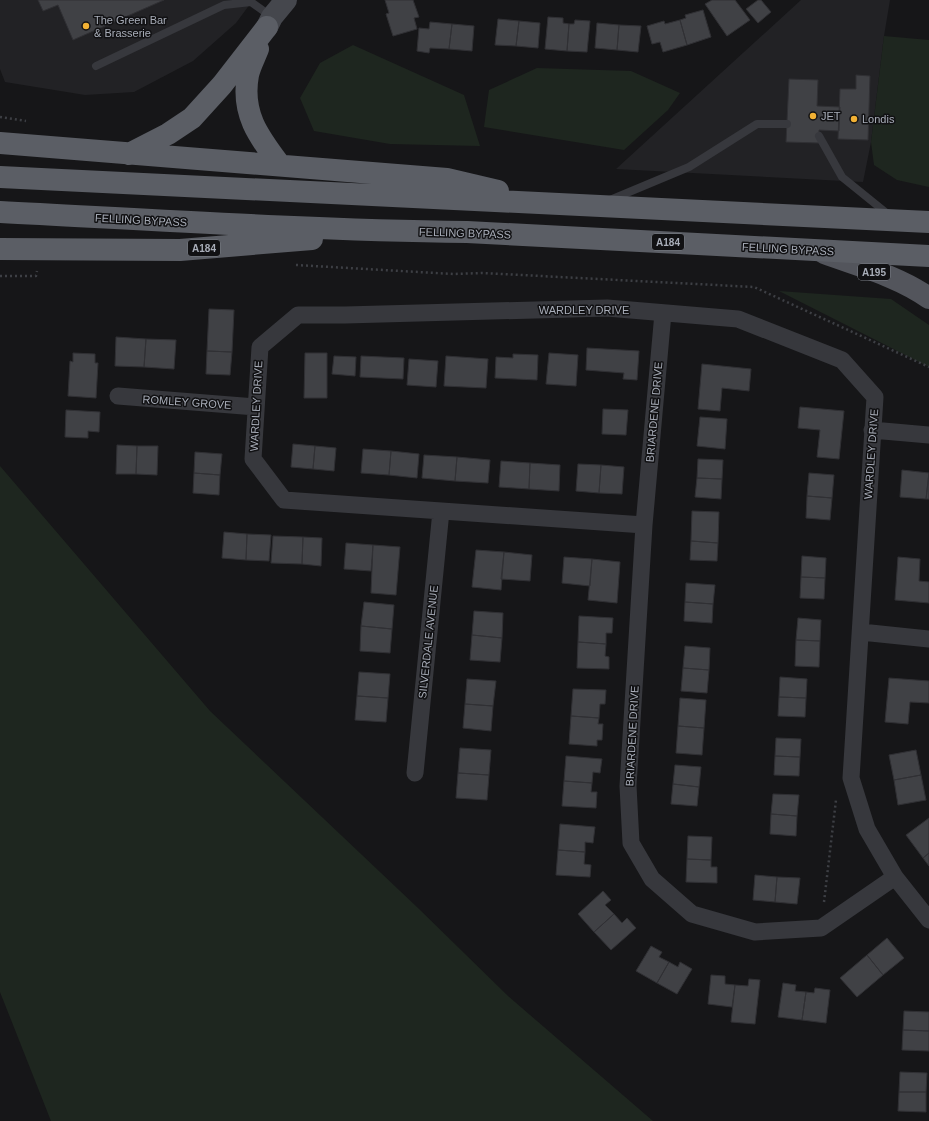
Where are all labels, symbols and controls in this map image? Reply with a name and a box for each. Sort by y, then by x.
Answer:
place label: The Green Bar & Brasserie [94,14,167,39]
marker: The Green Bar & Brasserie [81,21,91,31]
place label: JET [821,110,841,122]
marker: JET [808,111,818,121]
place label: Londis [862,113,895,125]
marker: Londis [849,114,859,124]
street label: FELLING BYPASS [95,212,187,228]
street label: FELLING BYPASS [419,225,511,241]
road number: A184 [652,234,684,250]
road number: A184 [188,240,220,256]
street label: FELLING BYPASS [742,241,834,257]
road number: A195 [858,264,890,280]
street label: WARDLEY DRIVE [539,304,629,316]
street label: WARDLEY DRIVE [248,361,264,451]
street label: BRIARDENE DRIVE [644,361,664,463]
street label: ROMLEY GROVE [142,393,232,411]
street label: WARDLEY DRIVE [862,408,880,500]
street label: SILVERDALE AVENUE [416,585,440,699]
street label: BRIARDENE DRIVE [623,685,641,787]

